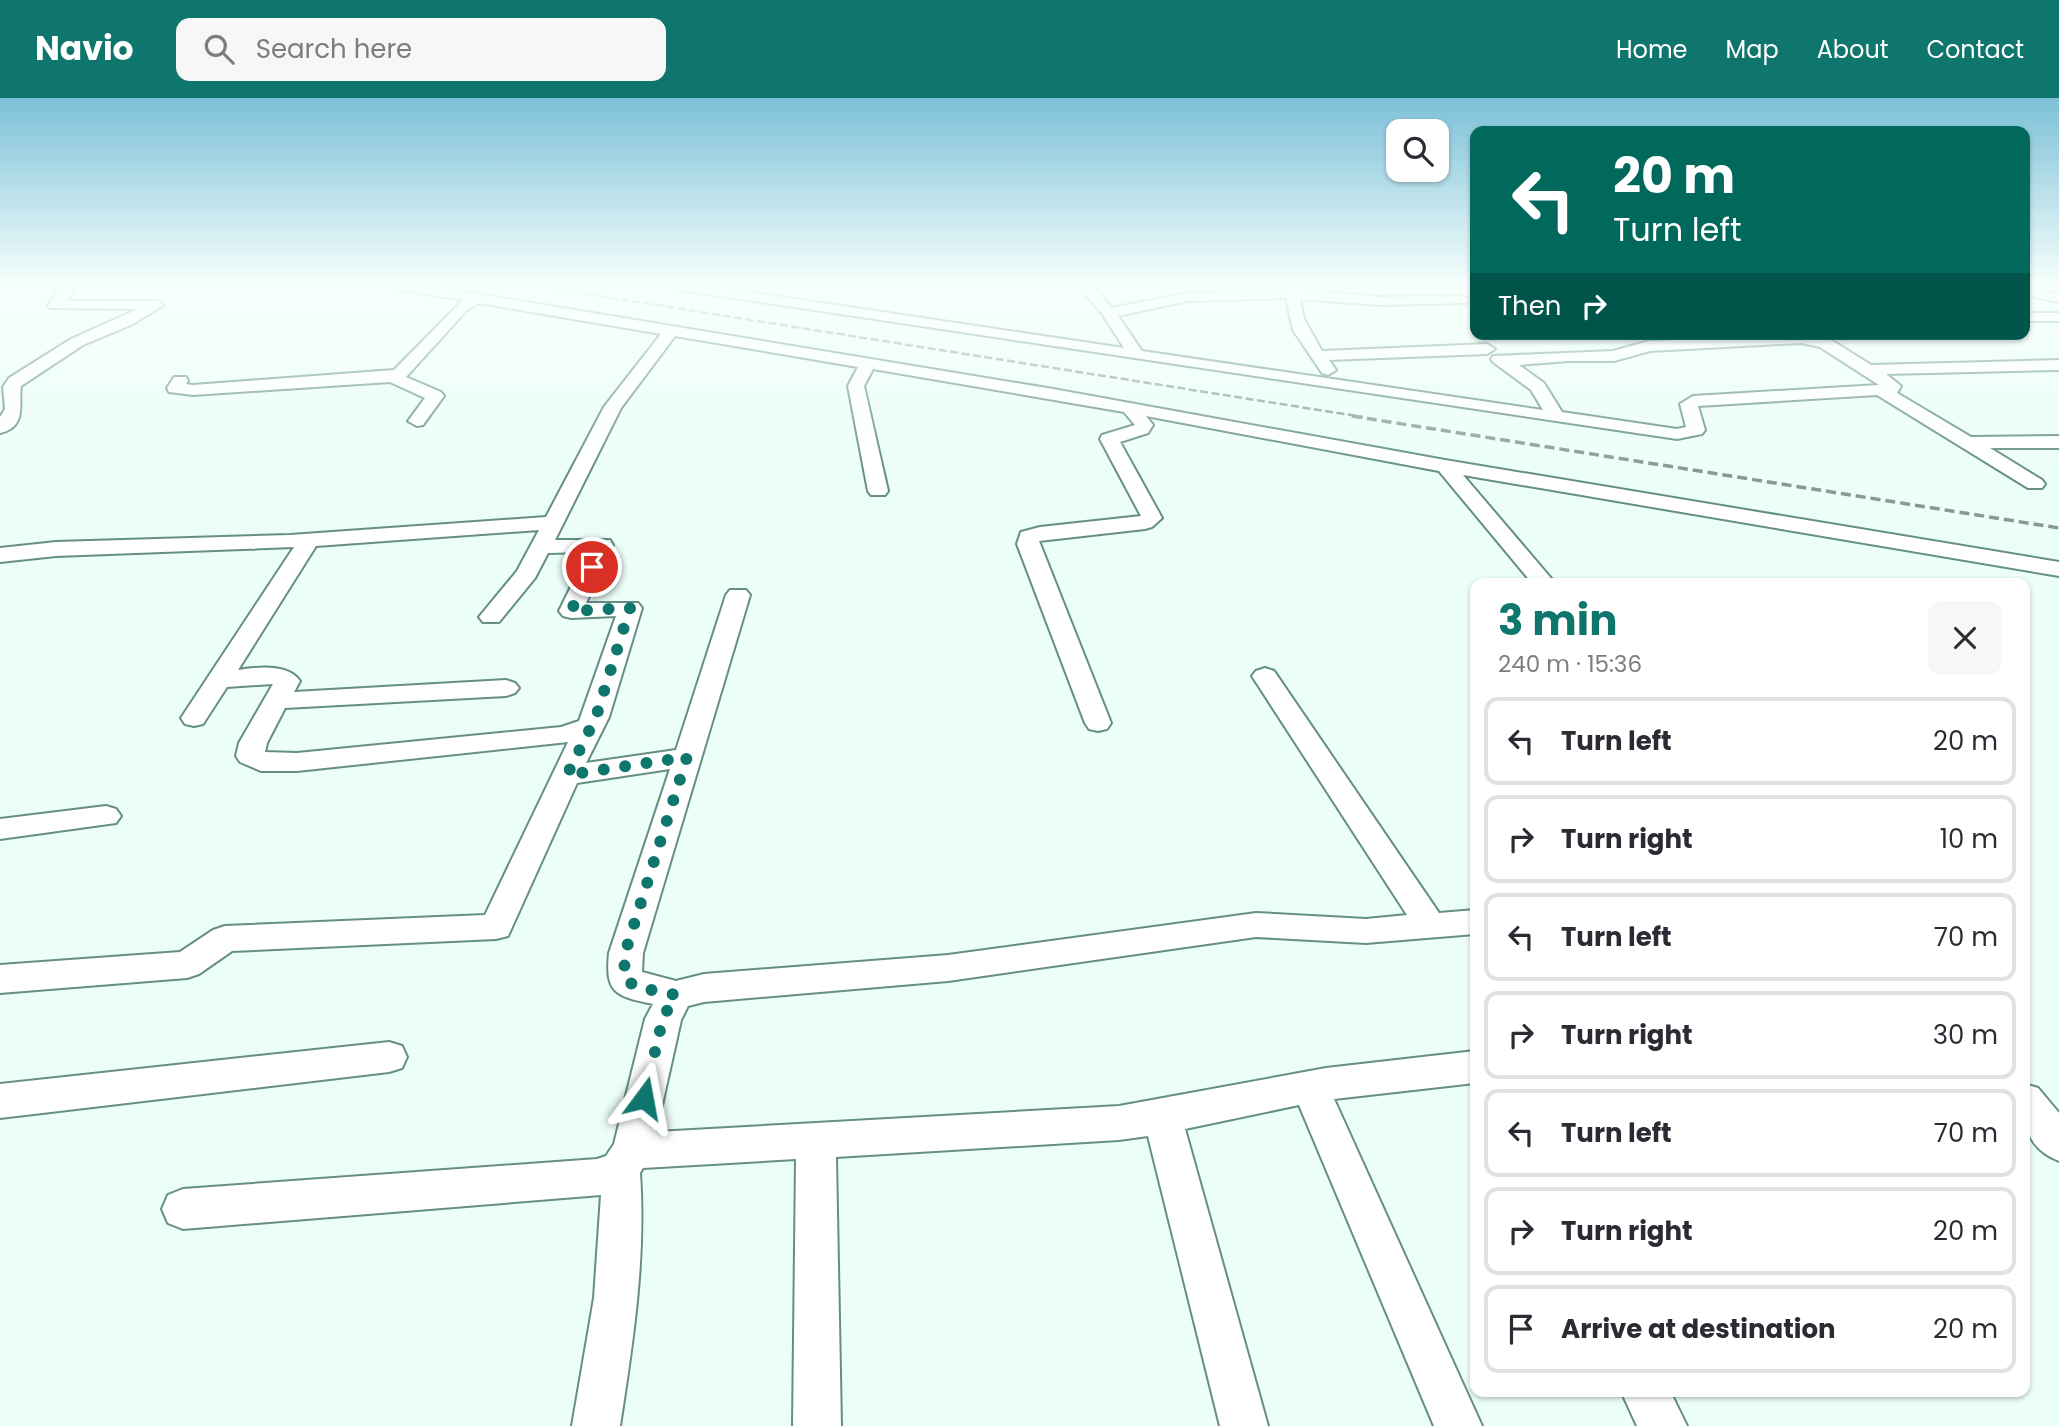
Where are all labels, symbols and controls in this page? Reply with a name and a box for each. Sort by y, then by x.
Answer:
search box [176,18,666,81]
text: Navio [35,25,134,72]
icon: search [200,30,238,68]
text: Search here [256,31,412,67]
text: Home [1616,33,1688,66]
text: Map [1726,33,1779,66]
text: About [1817,33,1888,66]
text: Contact [1926,33,2024,66]
map controls [1386,119,1449,182]
button: search [1386,119,1449,182]
text: 20 m [1613,142,1735,210]
icon: left [1498,154,1589,245]
text: Turn left [1613,207,1742,252]
icon: right [1575,287,1613,325]
text: Then [1498,288,1561,324]
pin [562,537,622,597]
icon: arrive [573,548,611,586]
text: 3 min [1498,591,1618,650]
button: close [1928,601,2002,675]
text: 240 m · 15:36 [1498,648,1642,680]
icon: left [1502,722,1540,760]
text: Turn left [1561,723,1672,759]
text: 20 m [1933,723,1998,759]
icon: right [1502,820,1540,858]
text: Turn right [1561,821,1693,857]
text: 10 m [1940,821,1998,857]
icon: left [1502,918,1540,956]
text: Turn left [1561,919,1672,955]
text: 70 m [1934,919,1998,955]
icon: right [1502,1016,1540,1054]
text: Turn right [1561,1017,1693,1053]
text: 30 m [1933,1017,1998,1053]
position arrow [607,1061,681,1135]
icon: left [1502,1114,1540,1152]
text: Turn left [1561,1115,1672,1151]
text: 70 m [1934,1115,1998,1151]
icon: right [1502,1212,1540,1250]
text: Turn right [1561,1213,1693,1249]
text: 20 m [1933,1213,1998,1249]
icon: arrive [1502,1310,1540,1348]
text: Arrive at destination [1561,1311,1836,1347]
text: 20 m [1933,1311,1998,1347]

